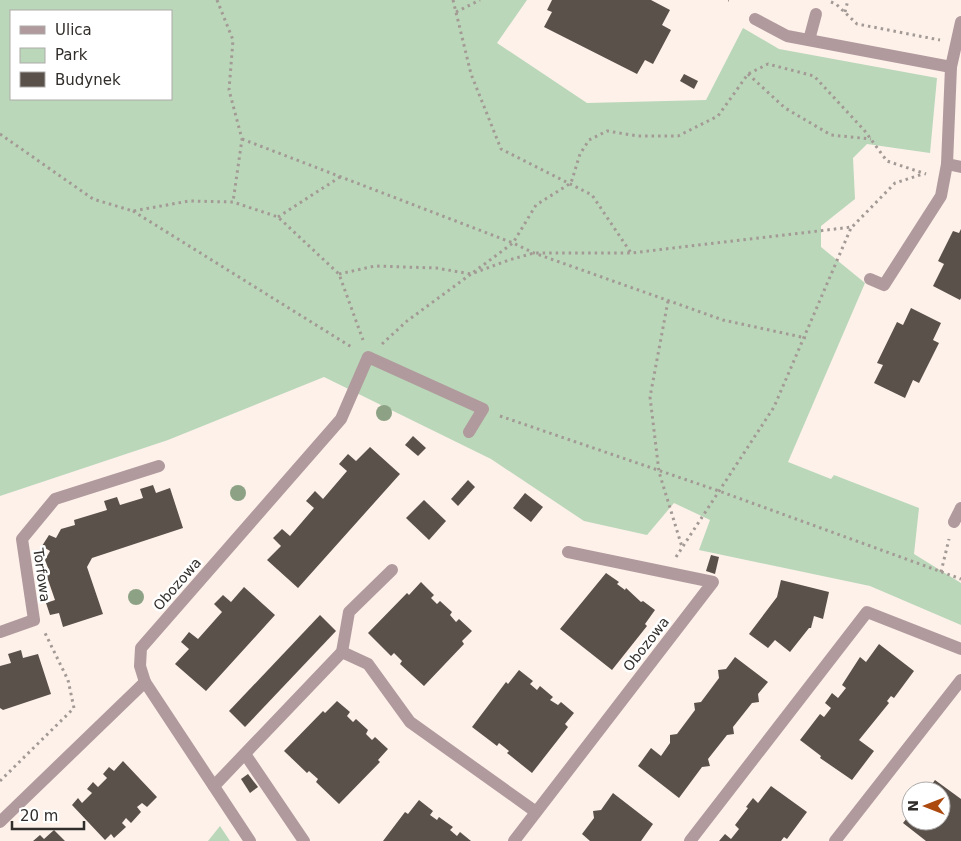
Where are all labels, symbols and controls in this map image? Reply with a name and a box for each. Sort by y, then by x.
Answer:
legend [10,10,172,100]
text: Ulica [55,21,92,39]
text: Park [55,46,88,64]
text: Budynek [55,71,121,89]
street label: Torfowa [30,546,54,603]
street label: Obozowa [150,554,204,614]
street label: Obozowa [620,614,672,674]
north arrow [901,781,951,831]
scale bar [12,798,85,830]
text: N [905,800,921,812]
text: 20 m [20,807,58,825]

